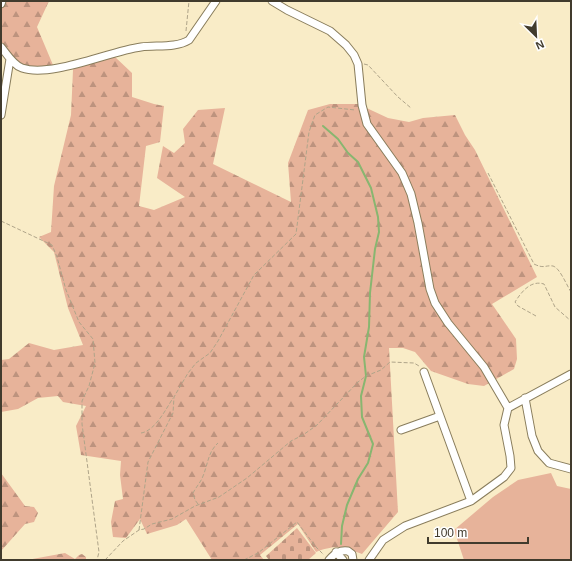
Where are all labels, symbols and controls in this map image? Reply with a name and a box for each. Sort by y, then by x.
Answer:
north arrow [516,16,556,56]
text: N [534,38,546,52]
scale bar [428,519,528,545]
text: 100 m [434,526,467,540]

